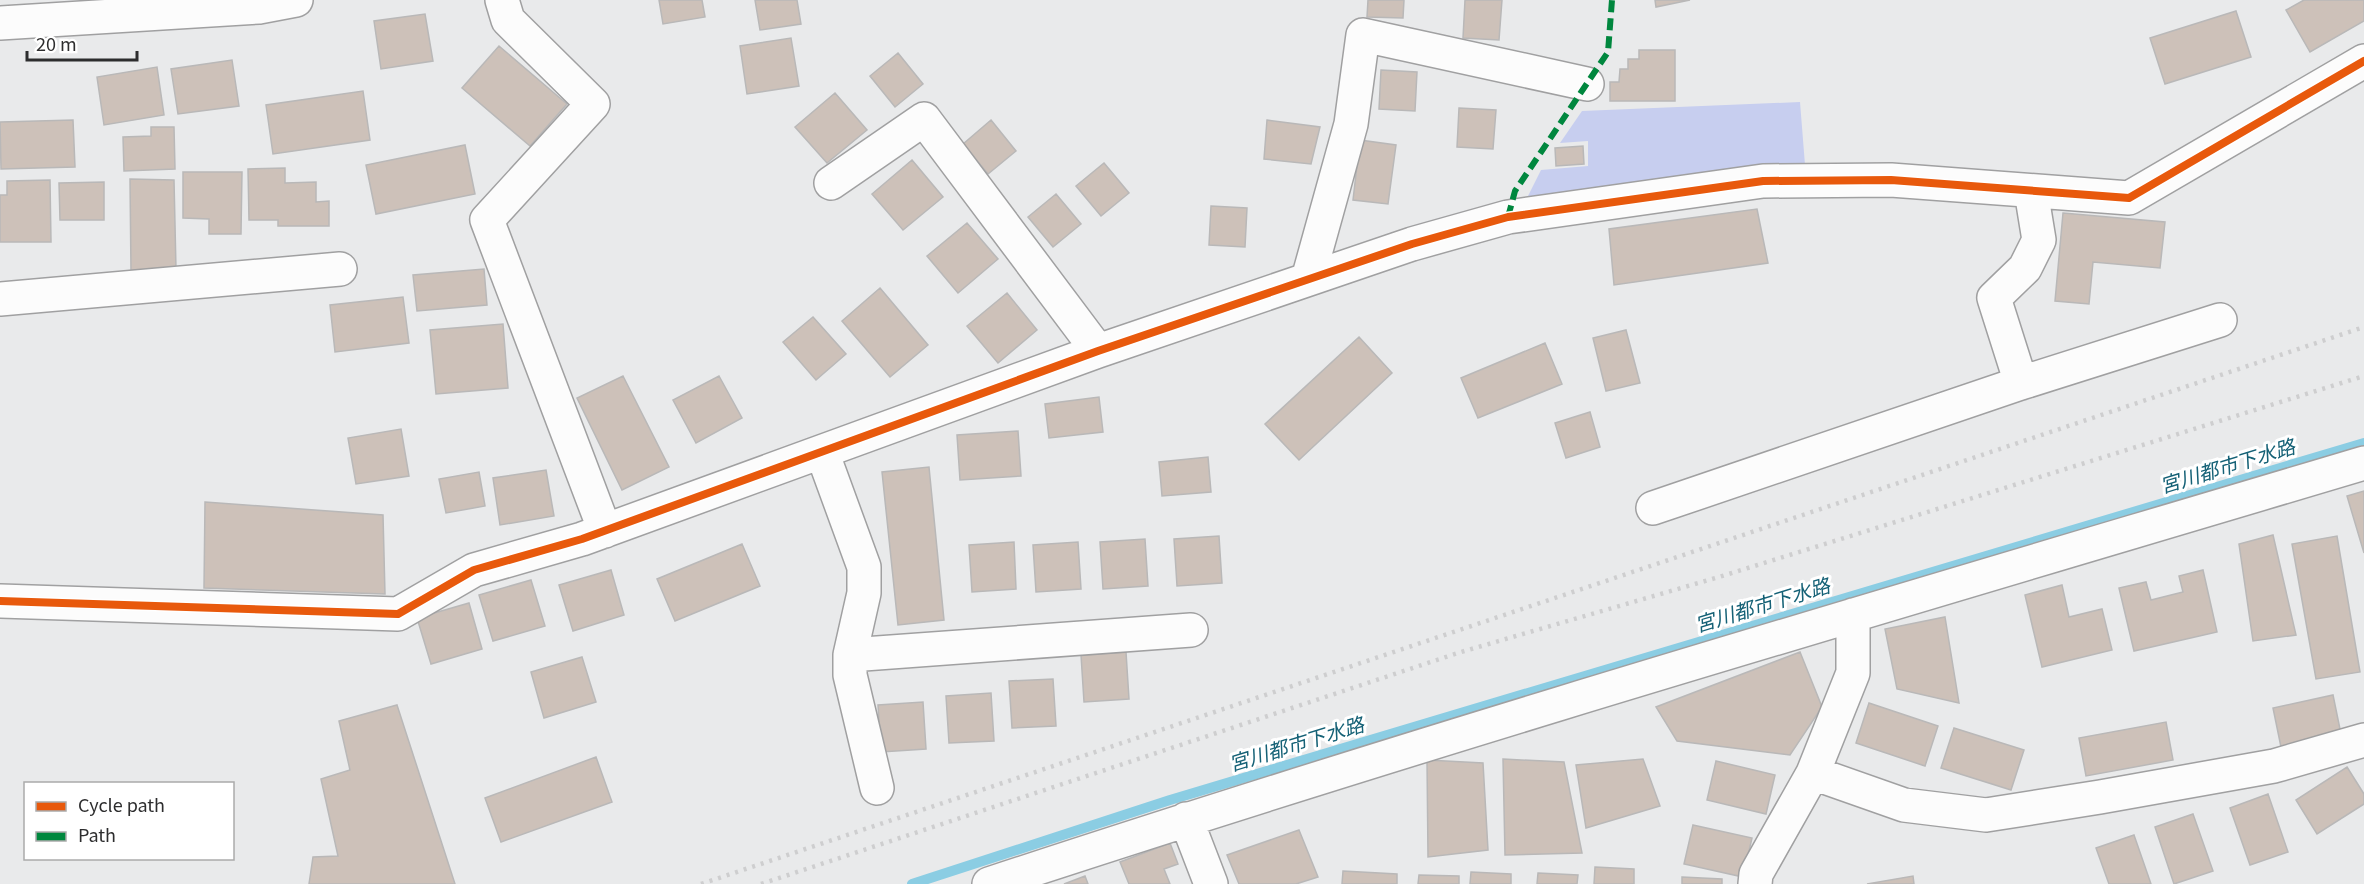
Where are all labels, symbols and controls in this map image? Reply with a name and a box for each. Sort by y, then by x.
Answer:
scale bar [27,24,136,62]
text: 20 m [36,30,77,56]
water label: 宮川都市下水路 [2156,430,2300,499]
water label: 宮川都市下水路 [1691,569,1835,638]
water label: 宮川都市下水路 [1225,708,1369,777]
legend [24,782,234,860]
text: Cycle path [78,791,165,817]
text: Path [78,821,116,847]

